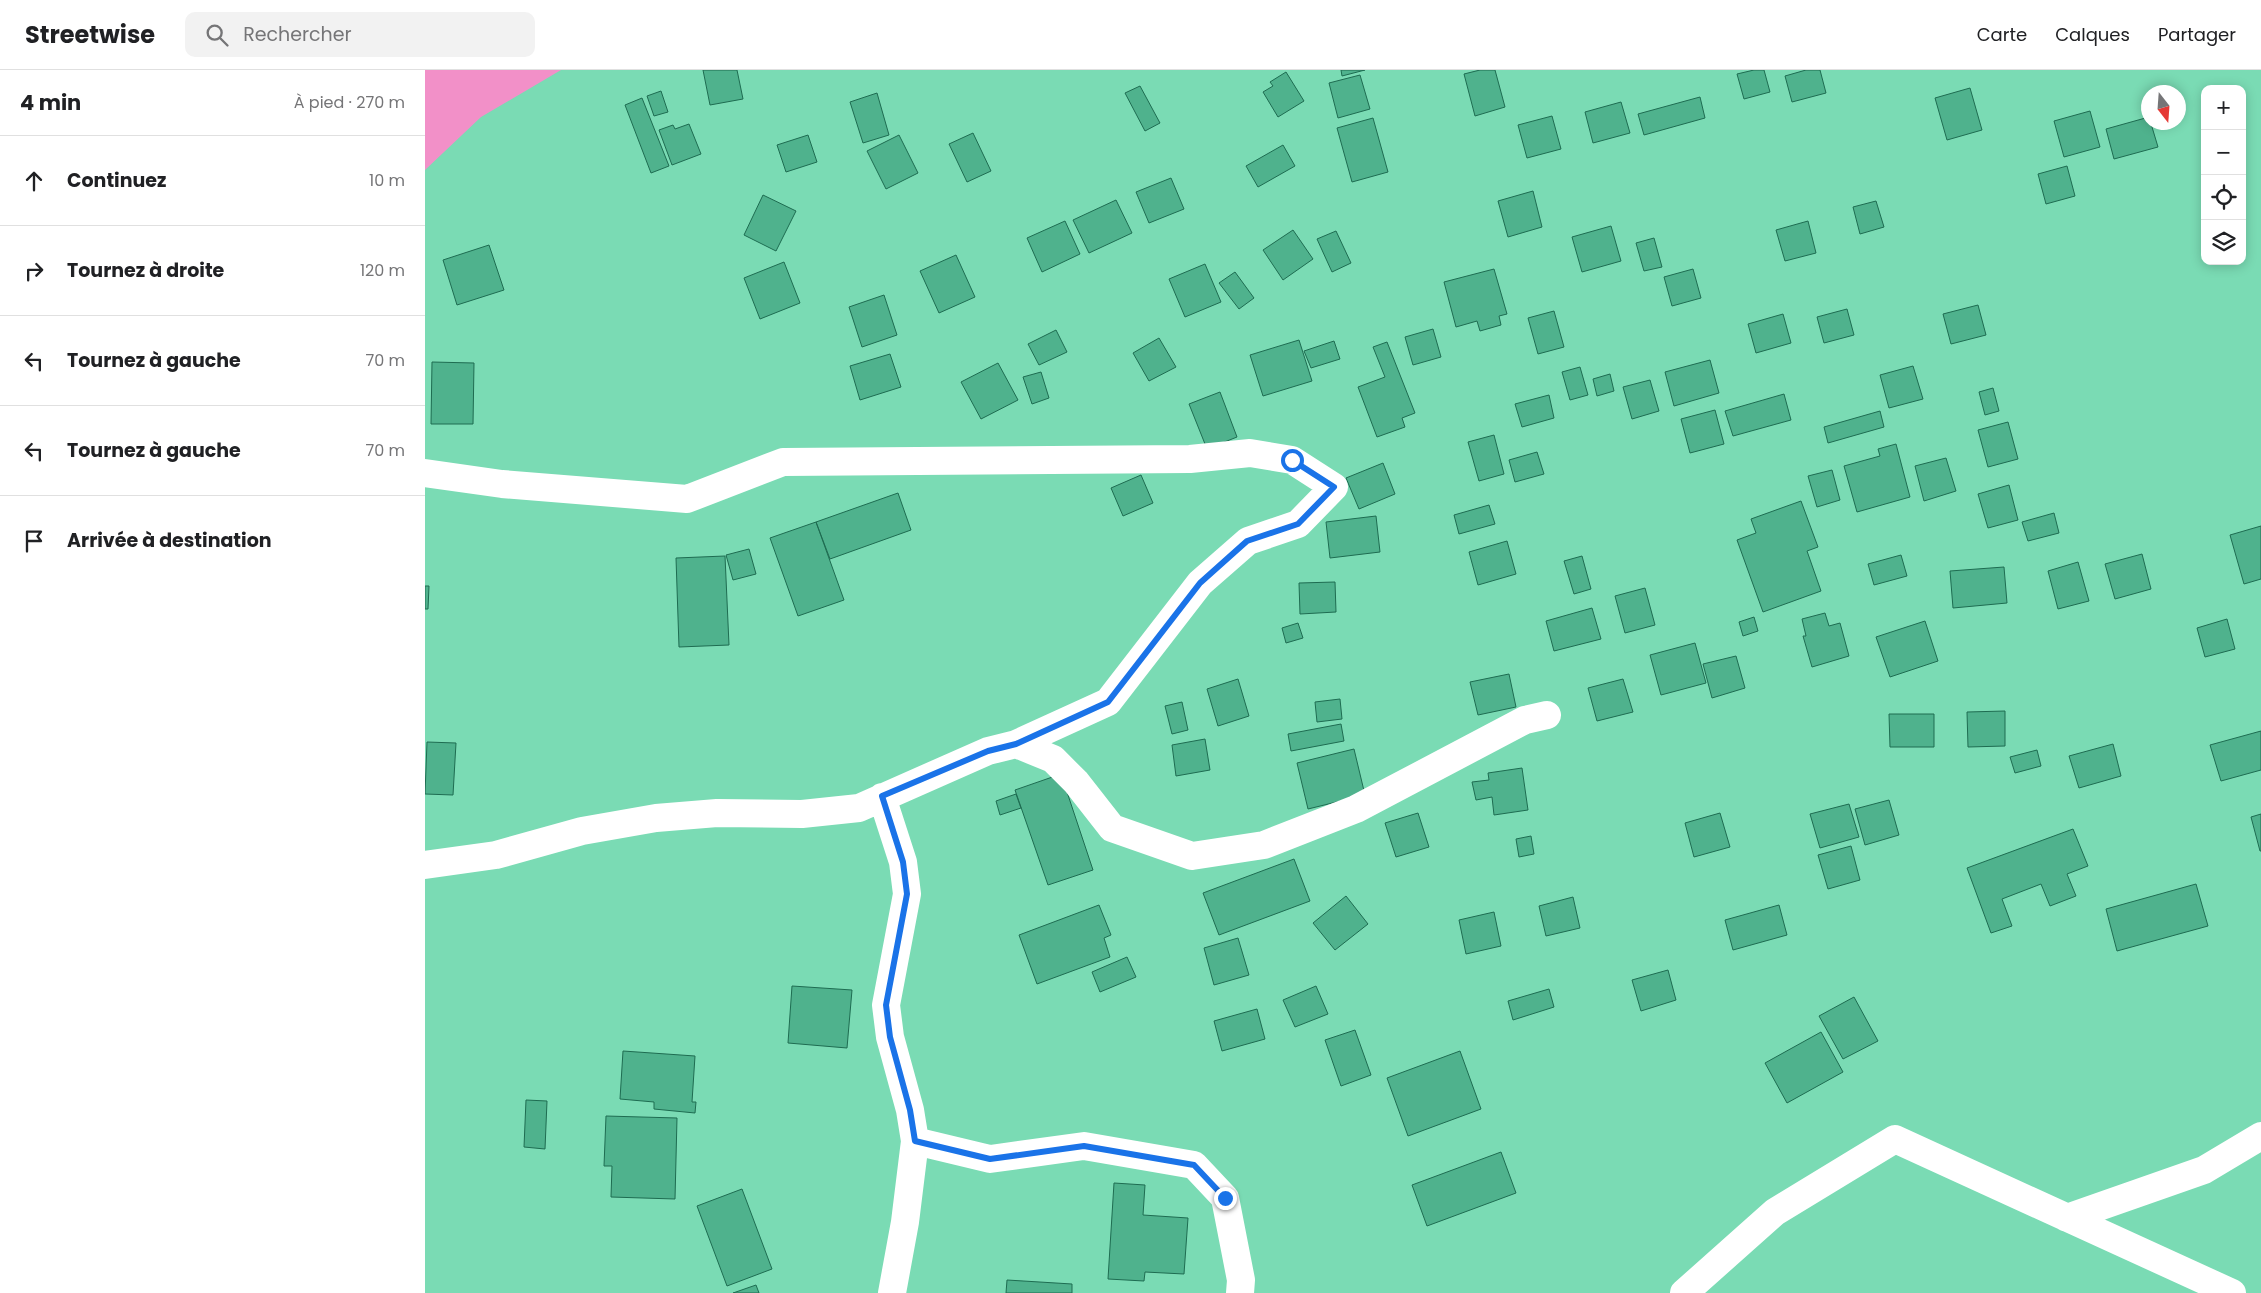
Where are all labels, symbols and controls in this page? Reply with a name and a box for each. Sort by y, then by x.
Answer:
search box [185,12,535,57]
text: Streetwise [25,18,155,51]
icon: search [203,21,231,49]
text: Rechercher [243,21,352,48]
text: Carte [1977,22,2027,47]
text: Calques [2055,22,2130,47]
text: Partager [2158,22,2236,47]
north arrow [2141,85,2186,130]
map controls [2201,85,2246,265]
button: + [2201,85,2246,130]
text: 4 min [20,88,81,117]
text: À pied · 270 m [294,91,405,114]
button: − [2201,130,2246,175]
icon: ahead [20,167,48,195]
text: Continuez [67,167,166,194]
text: 10 m [369,169,405,192]
button: locate [2201,175,2246,220]
button: layers [2201,220,2246,265]
icon: right [20,257,48,285]
text: Tournez à droite [67,257,224,284]
text: 120 m [360,259,405,282]
icon: left [20,347,48,375]
text: Tournez à gauche [67,347,241,374]
text: 70 m [365,349,405,372]
icon: left [20,437,48,465]
text: Tournez à gauche [67,437,241,464]
text: 70 m [365,439,405,462]
route start [1281,449,1304,472]
icon: arrive [20,527,48,555]
text: Arrivée à destination [67,527,272,554]
route end [1214,1187,1237,1210]

